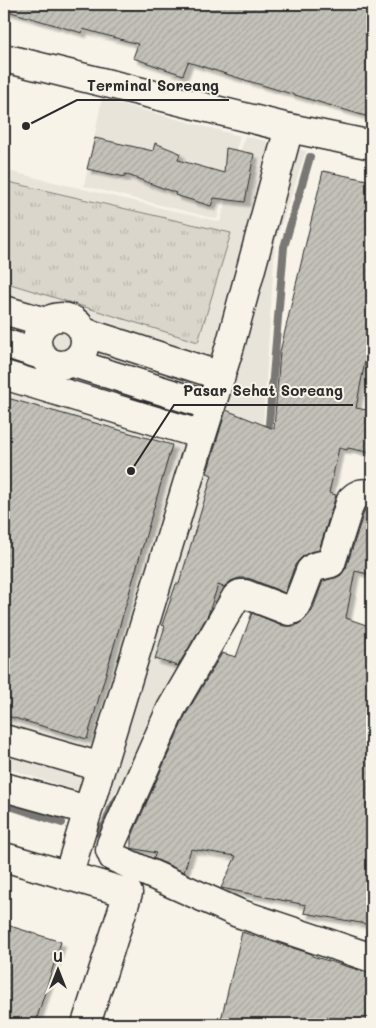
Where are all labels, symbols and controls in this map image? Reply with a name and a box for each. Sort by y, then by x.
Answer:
callout: Terminal Soreang [77,70,229,100]
text: Terminal Soreang [87,75,219,95]
callout: Pasar Sehat Soreang [174,375,353,405]
text: Pasar Sehat Soreang [183,380,343,400]
north arrow [32,946,82,996]
text: U [53,947,63,966]

